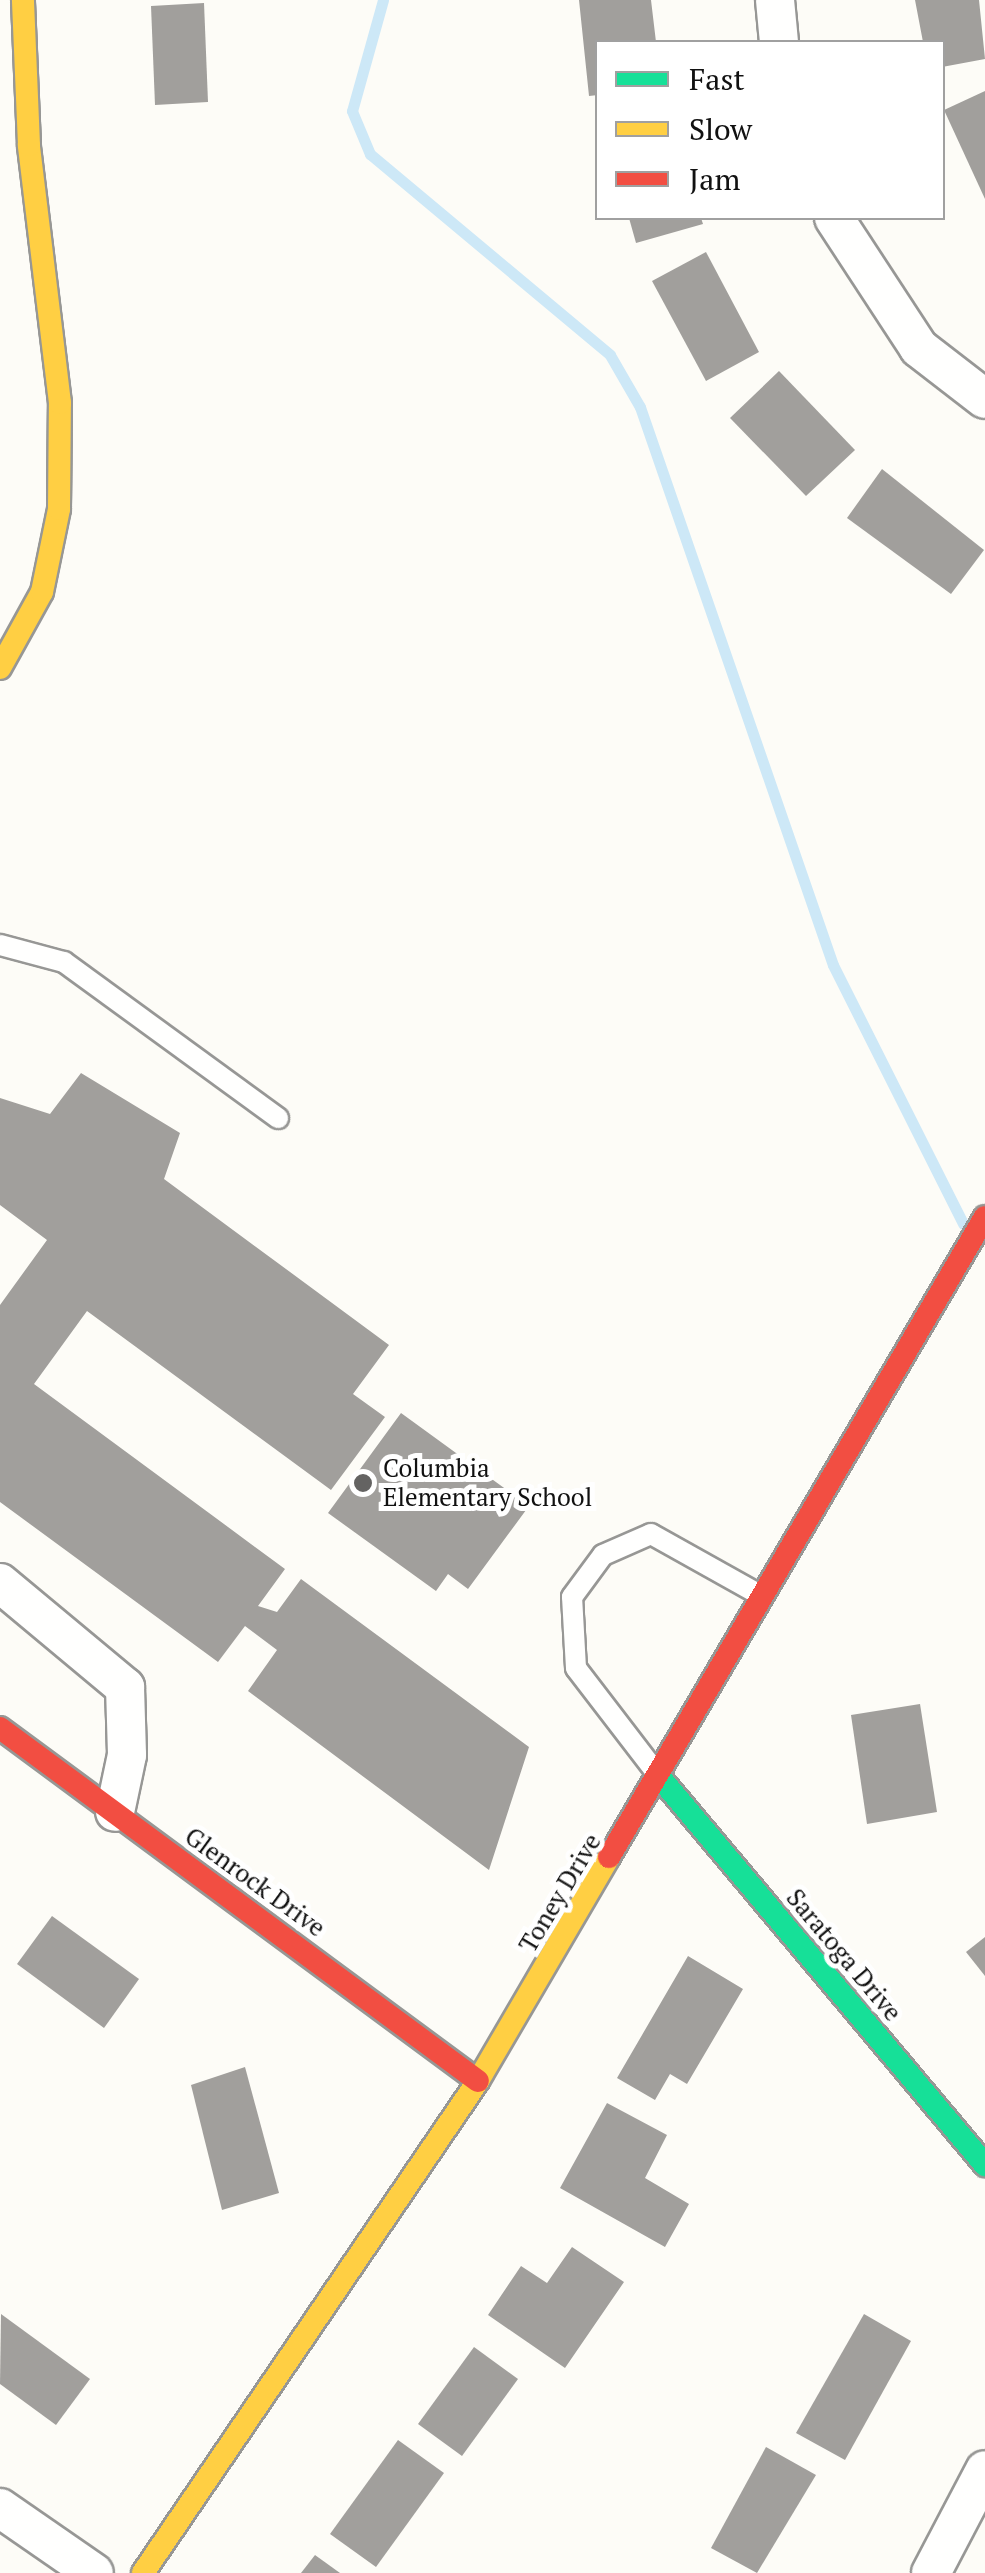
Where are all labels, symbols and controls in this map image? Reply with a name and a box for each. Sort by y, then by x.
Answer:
legend [595,40,945,220]
text: Fast [689,59,745,99]
text: Slow [689,109,752,149]
text: Jam [689,159,740,199]
place label: Columbia Elementary School [383,1454,592,1513]
marker: Columbia Elementary School [352,1472,374,1494]
street label: Glenrock Drive [179,1821,331,1943]
street label: Toney Drive [513,1828,607,1958]
street label: Saratoga Drive [780,1883,908,2027]

